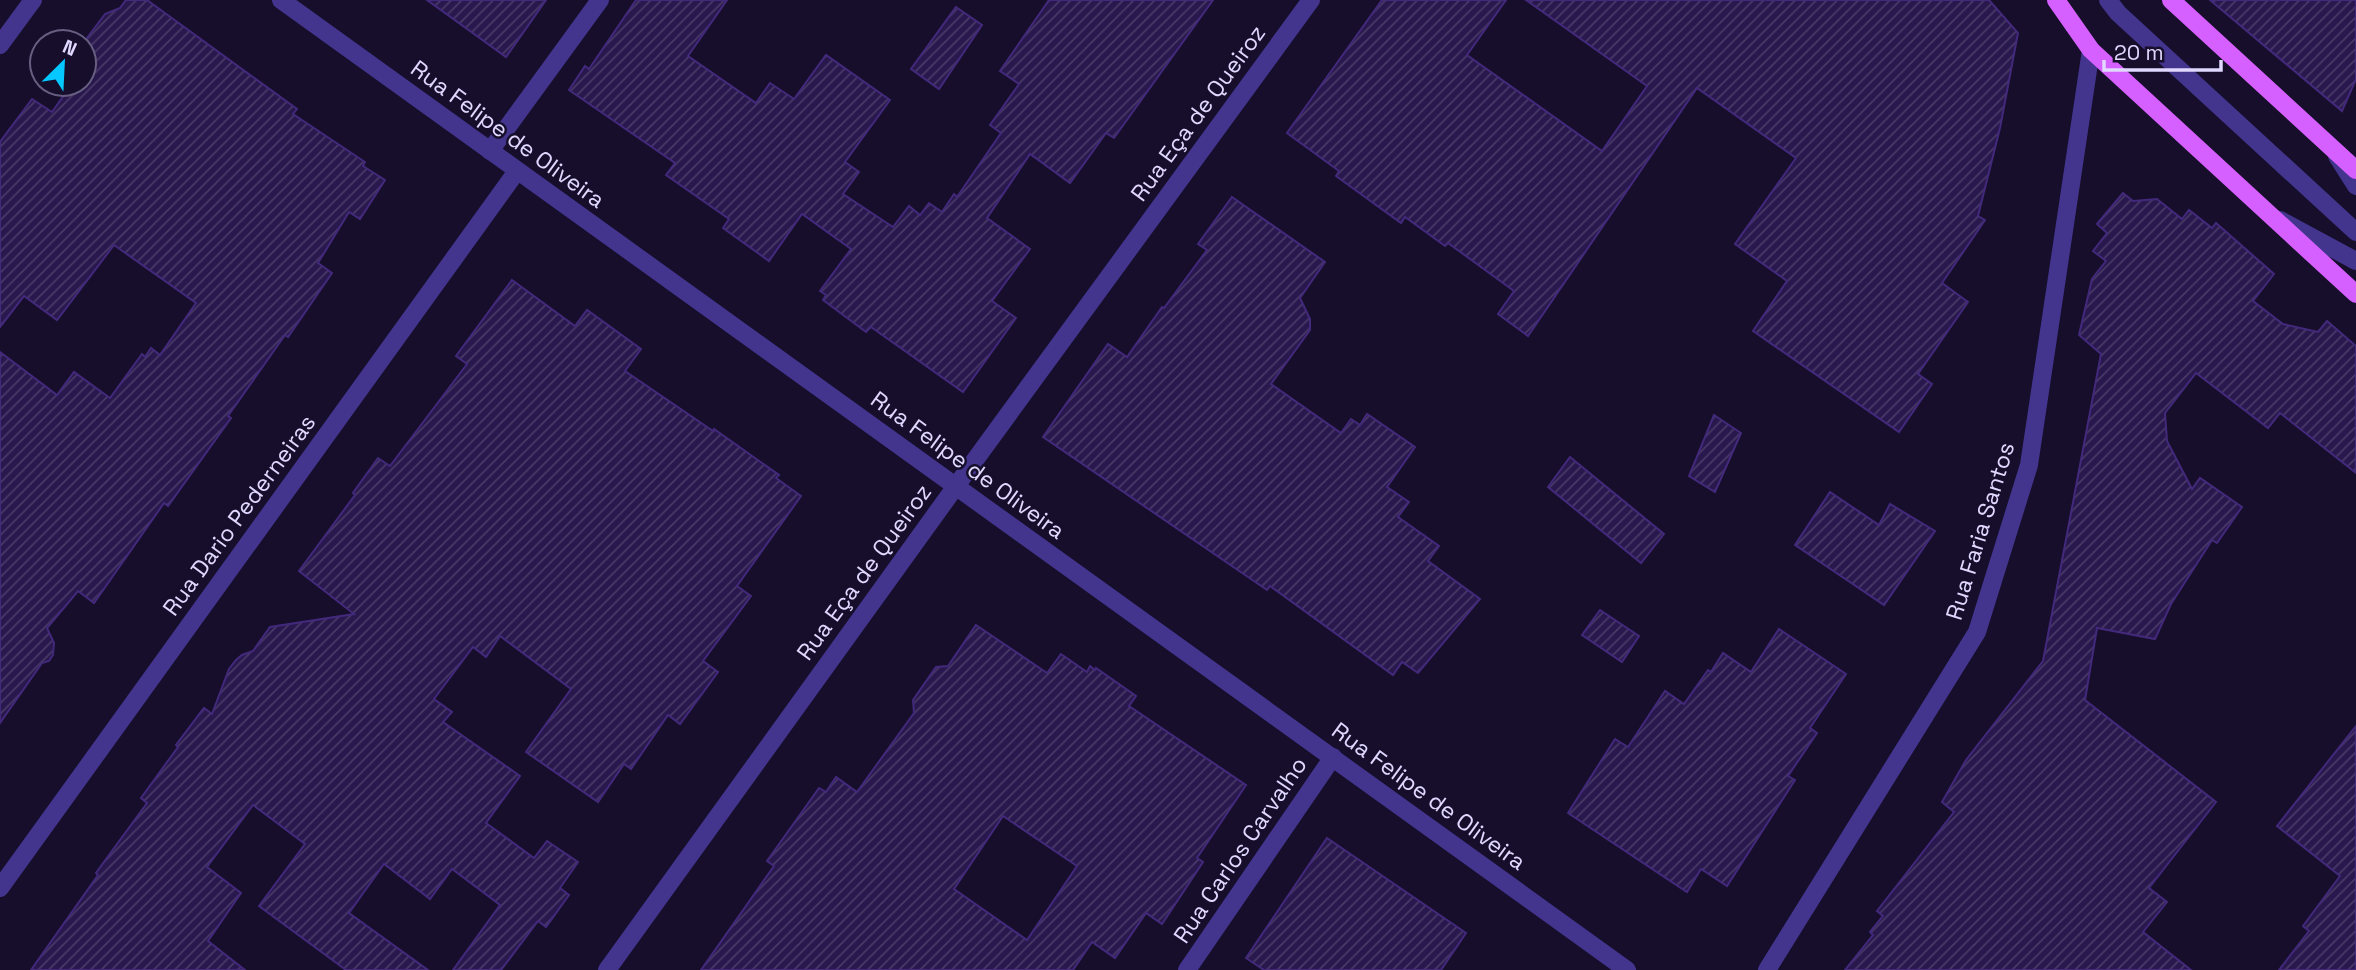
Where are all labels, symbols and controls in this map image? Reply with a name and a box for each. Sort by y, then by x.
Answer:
street label: Rua Eça de Queiroz [1124,19,1272,207]
north arrow [28,28,98,98]
scale bar [2104,28,2221,72]
text: N [59,34,81,62]
text: 20 m [2114,39,2164,66]
street label: Rua Felipe de Oliveira [405,53,611,215]
street label: Rua Felipe de Oliveira [865,384,1071,546]
street label: Rua Dario Pederneiras [156,408,322,622]
street label: Rua Faria Santos [1939,439,2021,623]
street label: Rua Eça de Queiroz [790,478,938,666]
street label: Rua Felipe de Oliveira [1326,715,1532,877]
street label: Rua Carlos Carvalho [1167,751,1313,949]

